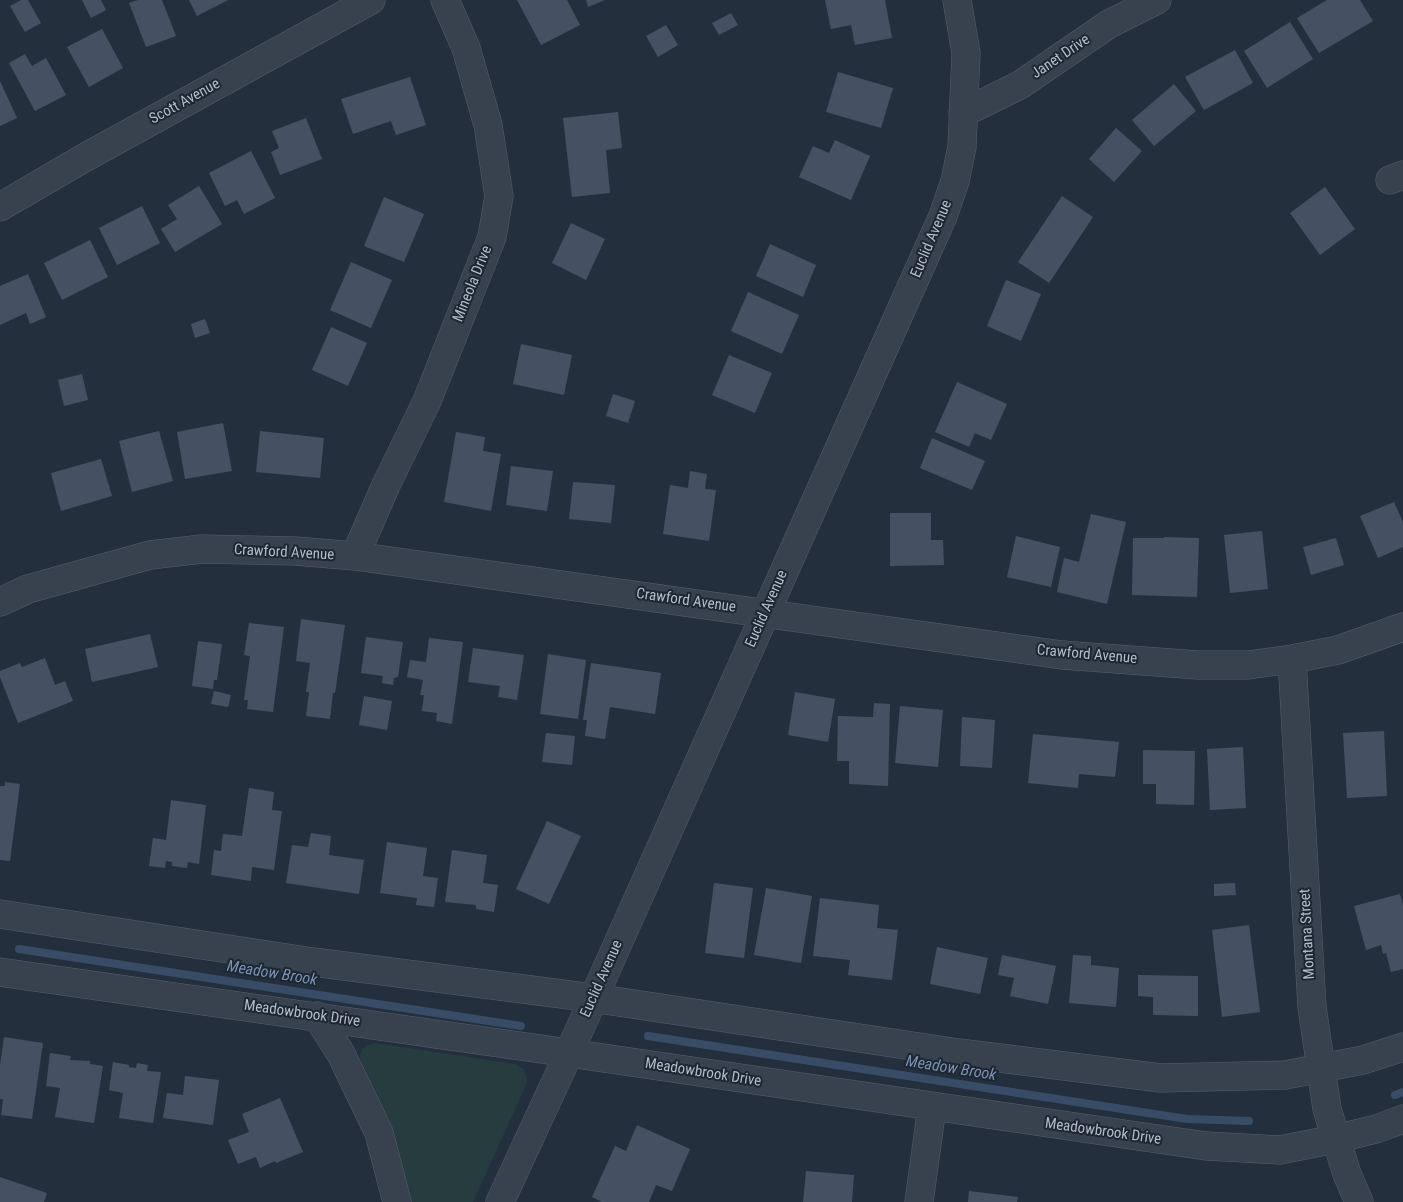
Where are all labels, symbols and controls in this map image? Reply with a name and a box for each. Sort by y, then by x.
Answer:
street label: Janet Drive [1028,31,1094,83]
street label: Scott Avenue [147,75,223,129]
street label: Euclid Avenue [908,198,956,280]
street label: Mineola Drive [450,243,496,325]
street label: Crawford Avenue [233,541,335,565]
street label: Euclid Avenue [742,568,792,650]
street label: Crawford Avenue [635,585,737,617]
street label: Crawford Avenue [1036,642,1138,668]
street label: Montana Street [1297,888,1319,980]
street label: Euclid Avenue [577,938,627,1020]
water label: Meadow Brook [225,957,319,991]
street label: Meadowbrook Drive [243,997,361,1031]
water label: Meadow Brook [904,1052,998,1086]
street label: Meadowbrook Drive [644,1055,762,1091]
street label: Meadowbrook Drive [1044,1115,1162,1149]

